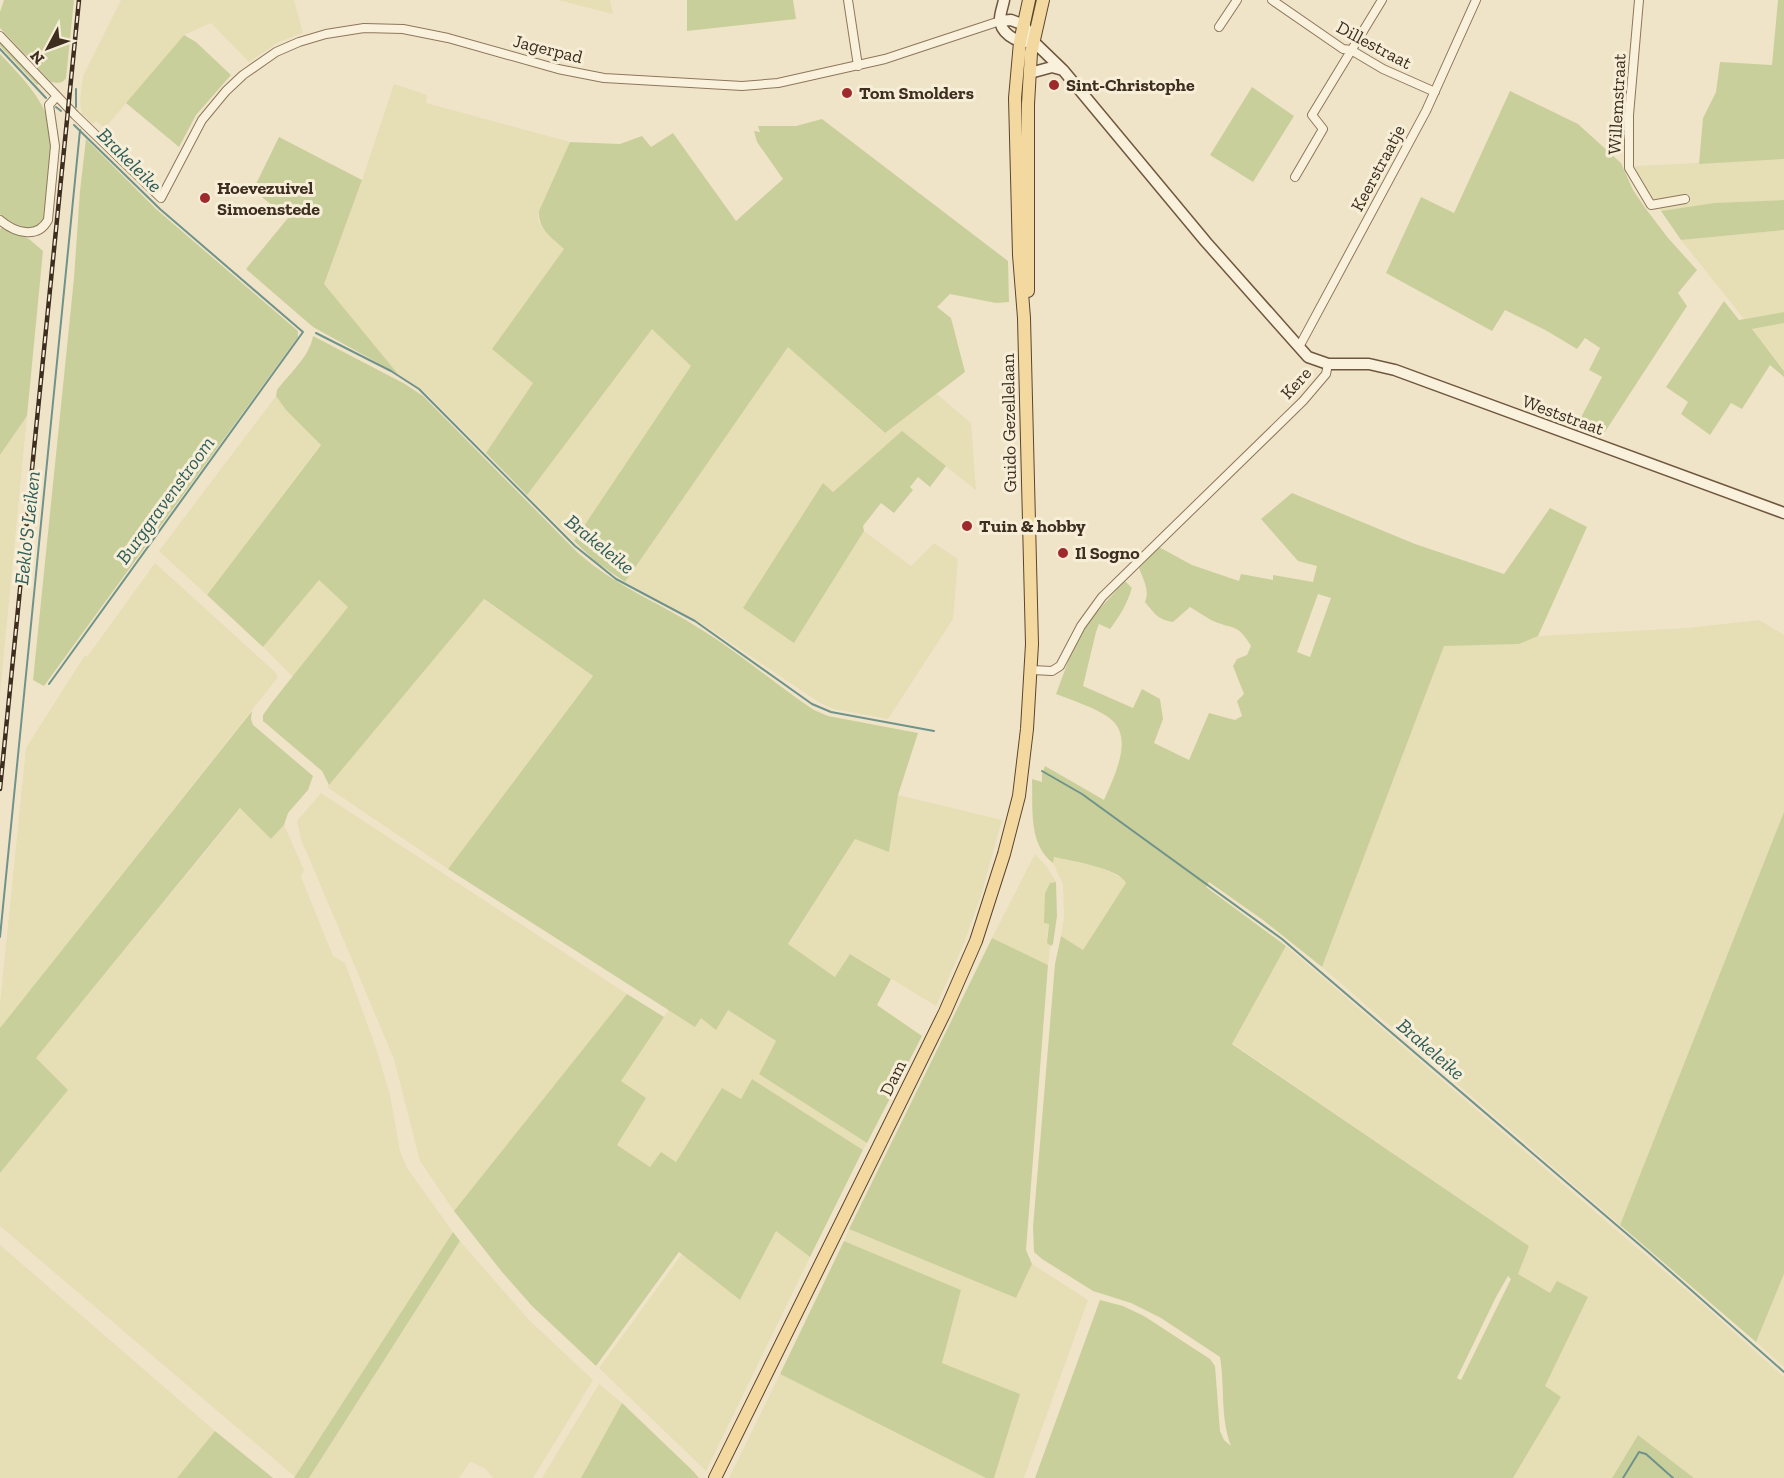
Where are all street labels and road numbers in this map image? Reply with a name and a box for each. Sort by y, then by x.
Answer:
street label: Dillestraat [1333,16,1416,74]
street label: Jagerpad [511,30,585,68]
street label: Willemstraat [1603,53,1631,155]
street label: Keerstraatje [1346,121,1410,215]
street label: Guido Gezellelaan [997,353,1021,493]
street label: Kere [1276,362,1316,404]
street label: Weststraat [1519,390,1607,440]
street label: Dam [875,1056,911,1099]

